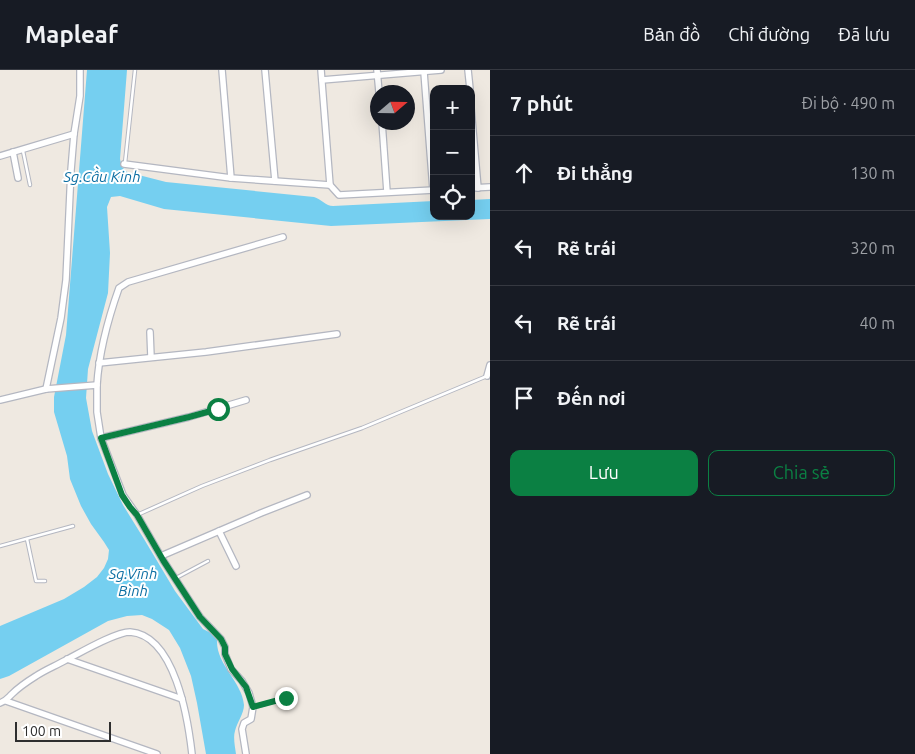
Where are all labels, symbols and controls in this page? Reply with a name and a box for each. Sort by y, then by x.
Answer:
text: Mapleaf [25,21,118,48]
text: Bản đồ [643,24,700,44]
text: Chỉ đường [728,24,810,44]
text: Đã lưu [838,24,890,44]
north arrow [370,85,415,130]
map controls [430,85,475,220]
button: + [430,85,475,130]
text: 7 phút [510,91,573,115]
text: Đi bộ · 490 m [801,94,895,112]
button: − [430,130,475,175]
icon: ahead [510,159,538,187]
text: Đi thẳng [557,162,633,184]
text: 130 m [850,164,895,182]
water label: Sg.Cầu Kinh [62,166,141,185]
button: locate [430,175,475,220]
icon: left [510,234,538,262]
text: Rẽ trái [557,237,616,259]
text: 320 m [850,239,895,257]
icon: left [510,309,538,337]
text: Rẽ trái [557,312,616,334]
text: 40 m [859,314,895,332]
icon: arrive [510,384,538,412]
text: Đến nơi [557,387,626,409]
route start [207,398,230,421]
button: Lưu [510,450,698,496]
button: Chia sẻ [708,450,895,496]
water label: Sg.Vĩnh Bình [108,565,157,599]
route end [275,687,298,710]
scale bar [15,719,111,742]
text: 100 m [22,723,61,739]

